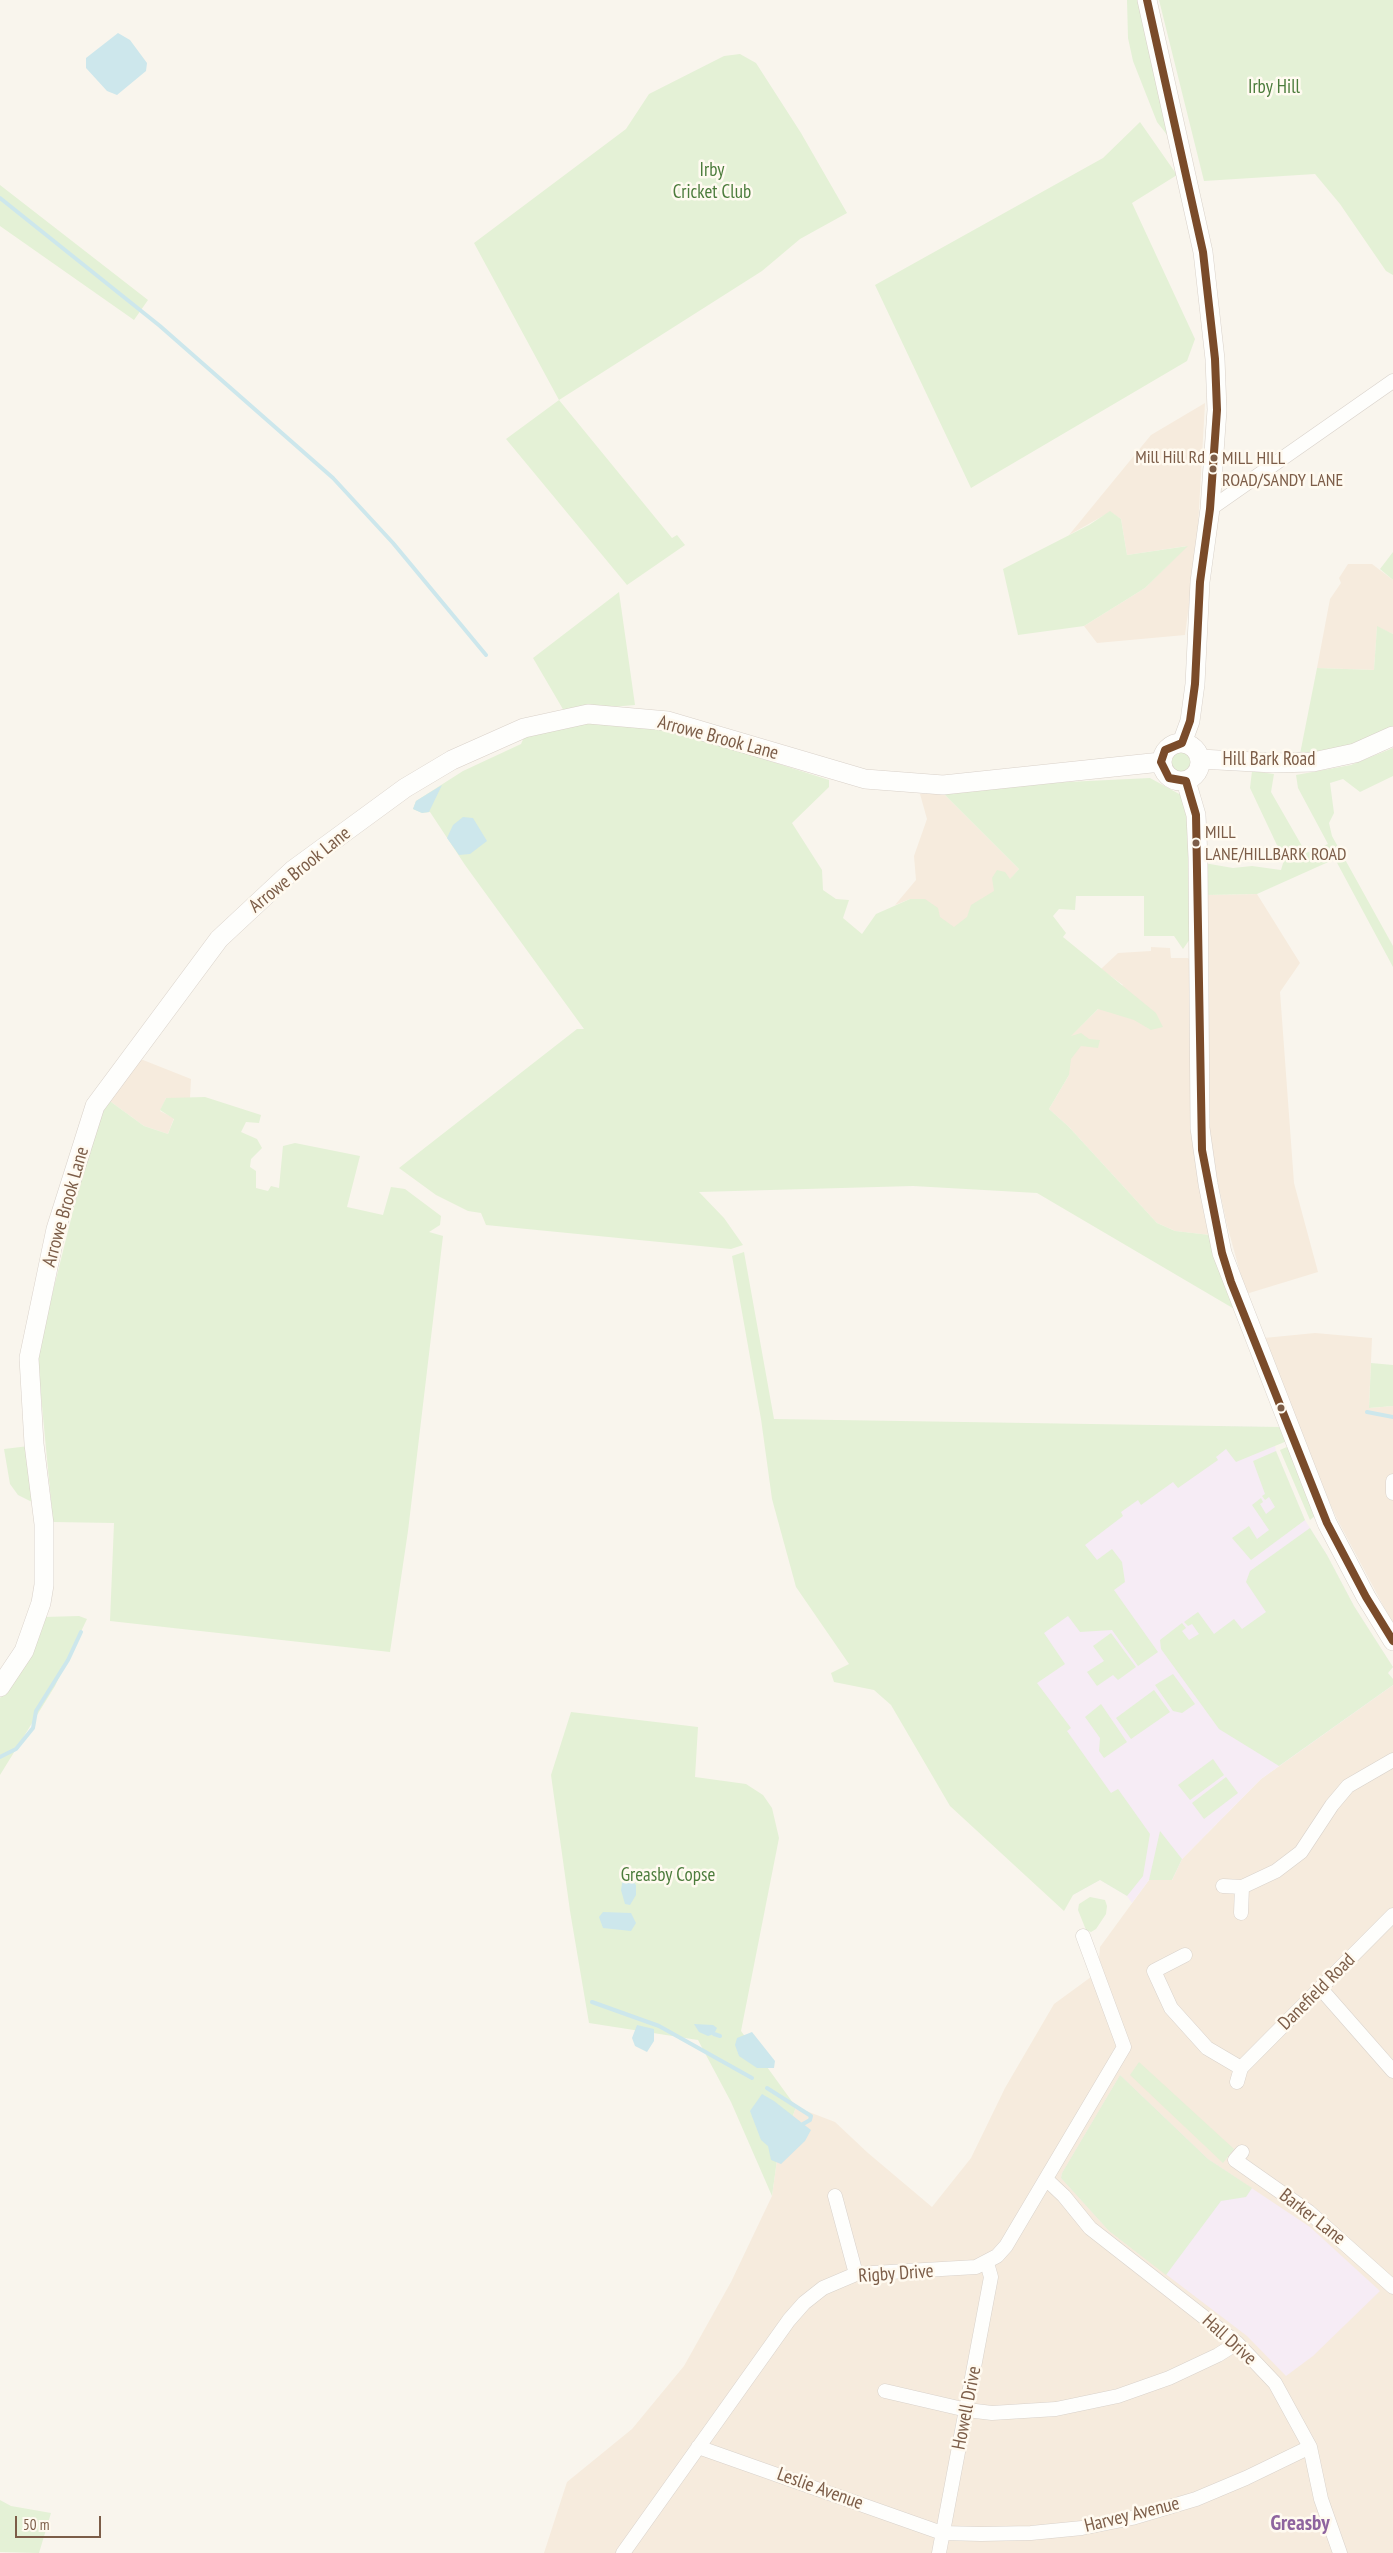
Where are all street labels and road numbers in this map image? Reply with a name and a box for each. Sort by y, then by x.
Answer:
street label: Arrowe Brook Lane [655,711,781,765]
street label: Hill Bark Road [1223,749,1315,771]
street label: Arrowe Brook Lane [245,822,355,918]
street label: Arrowe Brook Lane [38,1144,94,1270]
street label: Danefield Road [1274,1949,1360,2035]
street label: Barker Lane [1274,2184,1350,2250]
street label: Rigby Drive [858,2260,934,2288]
street label: Hall Drive [1197,2310,1261,2370]
street label: Howell Drive [948,2364,986,2452]
street label: Leslie Avenue [774,2463,866,2515]
street label: Harvey Avenue [1082,2492,1182,2538]

